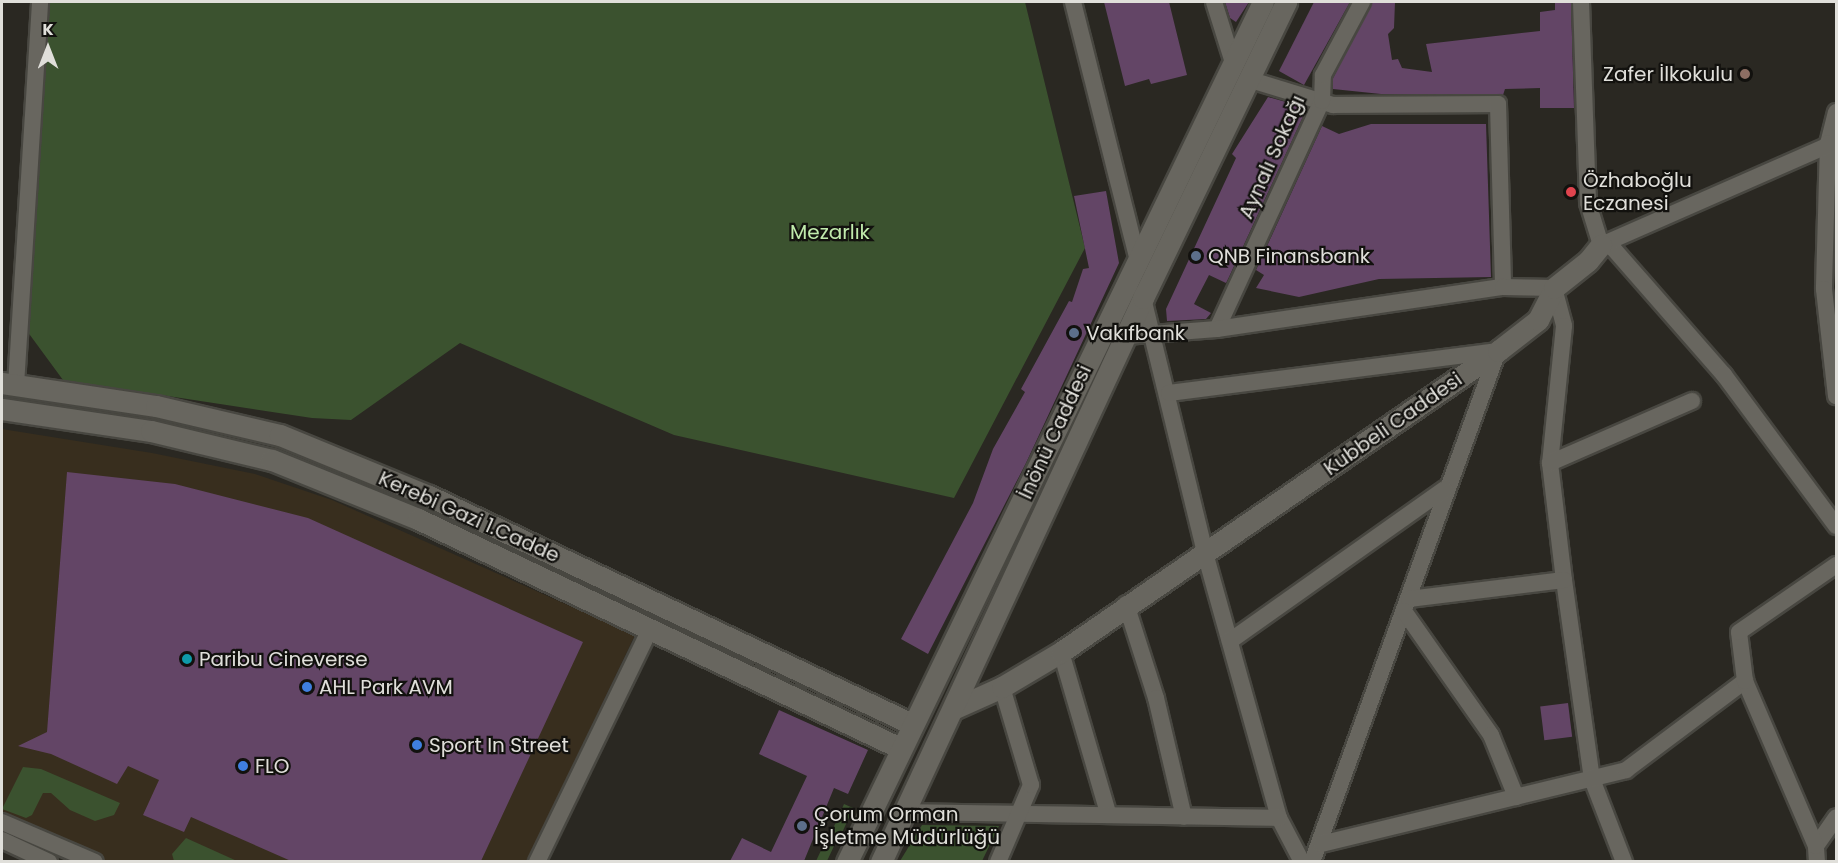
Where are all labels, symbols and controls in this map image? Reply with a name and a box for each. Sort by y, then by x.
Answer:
north arrow [18,18,78,78]
text: K [42,18,54,41]
place label: Zafer İlkokulu [1603,62,1733,86]
marker: Zafer İlkokulu [1738,67,1752,81]
street label: Aynalı Sokağı [1234,91,1310,223]
place label: Özhaboğlu Eczanesi [1583,168,1692,215]
marker: Özhaboğlu Eczanesi [1564,185,1578,199]
park label: Mezarlık [790,220,870,244]
place label: QNB Finansbank [1208,244,1370,268]
marker: QNB Finansbank [1189,249,1203,263]
place label: Vakıfbank [1086,321,1185,345]
marker: Vakıfbank [1067,326,1081,340]
street label: İnönü Caddesi [1013,361,1097,503]
street label: Kubbeli Caddesi [1319,367,1467,481]
street label: Kerebi Gazi 1.Cadde [375,466,563,568]
place label: Paribu Cineverse [199,647,368,671]
marker: Paribu Cineverse [180,652,194,666]
place label: AHL Park AVM [319,675,453,699]
marker: AHL Park AVM [300,680,314,694]
place label: Sport In Street [429,733,569,757]
marker: Sport In Street [410,738,424,752]
place label: FLO [255,754,289,778]
marker: FLO [236,759,250,773]
place label: Çorum Orman İşletme Müdürlüğü [814,802,1000,849]
marker: Çorum Orman İşletme Müdürlüğü [795,819,809,833]

